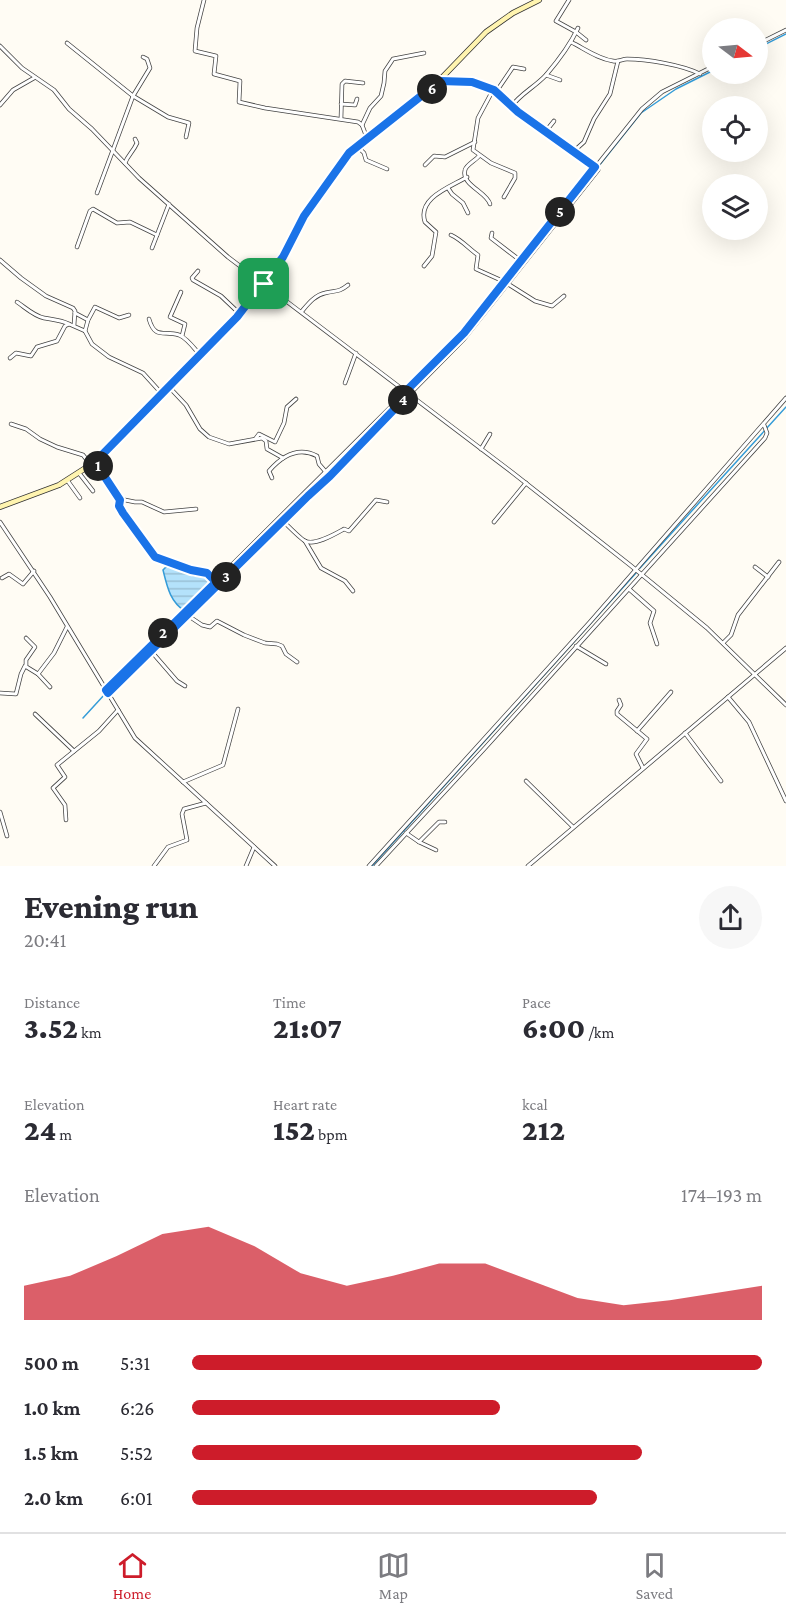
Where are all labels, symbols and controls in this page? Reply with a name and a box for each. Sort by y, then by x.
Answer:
north arrow [702,18,768,84]
map controls [702,18,768,240]
pin: 6 [417,74,447,104]
text: 6 [428,80,436,97]
button: locate [702,96,768,162]
button: layers [702,174,768,240]
pin: 5 [545,197,575,227]
text: 5 [556,203,564,220]
pin [238,258,289,309]
icon: arrive [247,267,280,300]
pin: 4 [388,385,418,415]
text: 4 [399,391,407,408]
pin: 1 [83,451,113,481]
text: 1 [95,457,101,474]
pin: 3 [211,562,241,592]
text: 3 [222,568,230,585]
pin: 2 [148,618,178,648]
text: 2 [159,624,167,641]
button: share [699,886,762,949]
text: Evening run [24,888,198,925]
text: 20:41 [24,929,66,951]
text: Distance [24,994,80,1011]
text: Time [273,994,306,1011]
text: Pace [522,994,551,1011]
text: 3.52 [24,1011,78,1044]
text: 21:07 [273,1011,342,1044]
text: 6:00 [522,1011,585,1044]
text: km [78,1024,101,1041]
text: /km [585,1024,614,1041]
text: Elevation [24,1096,85,1113]
text: Heart rate [273,1096,337,1113]
text: kcal [522,1096,548,1113]
text: 24 [24,1113,56,1146]
text: 152 [273,1113,315,1146]
text: 212 [522,1113,565,1146]
text: m [56,1126,72,1143]
text: bpm [315,1126,348,1143]
text: Elevation [24,1184,100,1206]
text: 174–193 m [681,1184,762,1206]
text: 500 m [24,1352,79,1374]
text: 5:31 [120,1352,150,1374]
text: 1.0 km [24,1397,80,1419]
text: 6:26 [120,1397,154,1419]
text: 1.5 km [24,1442,79,1464]
text: 5:52 [120,1442,152,1464]
text: 2.0 km [24,1487,83,1509]
text: 6:01 [120,1487,153,1509]
tab: Home [113,1549,151,1602]
tab: Map [377,1549,410,1602]
tab: Saved [636,1549,673,1602]

